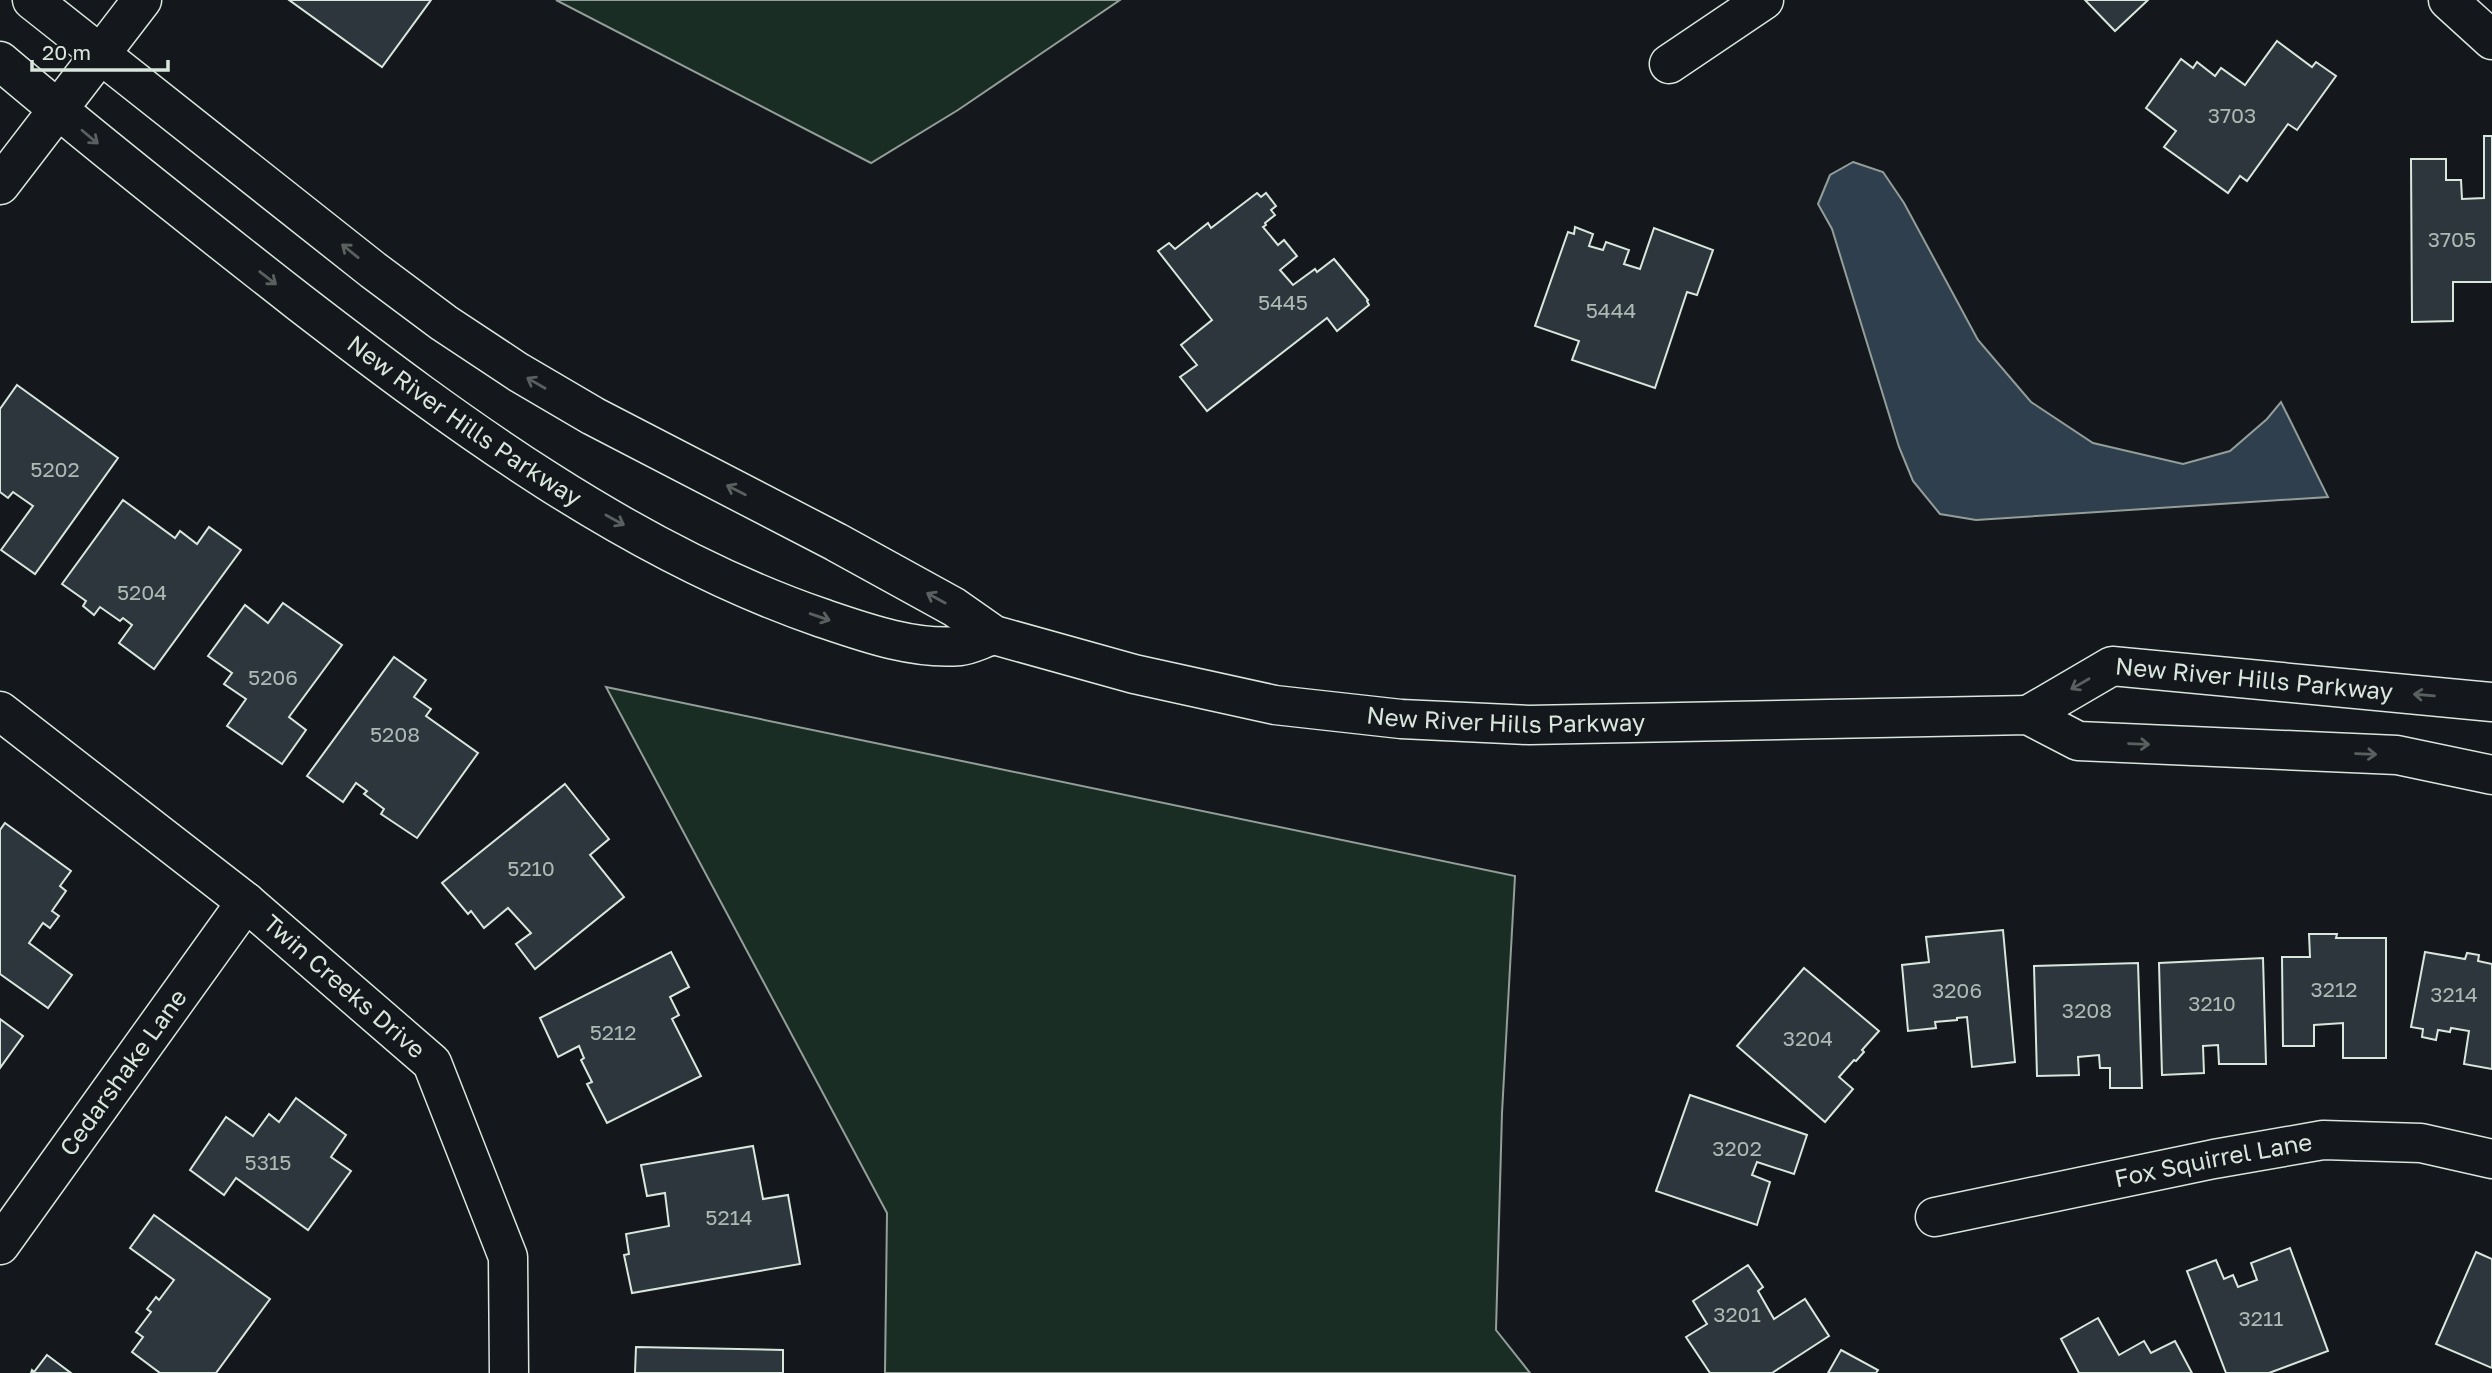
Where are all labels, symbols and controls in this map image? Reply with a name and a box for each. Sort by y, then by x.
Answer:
scale bar [32,28,168,72]
text: 20 m [42,39,91,65]
house number: 3703 [2208,102,2256,128]
one-way arrow [81,128,99,144]
house number: 3705 [2428,226,2476,252]
one-way arrow [341,244,360,259]
one-way arrow [259,270,277,285]
house number: 5445 [1258,289,1308,315]
house number: 5444 [1586,297,1636,323]
street label: New River Hills Parkway [342,328,587,512]
one-way arrow [526,376,546,390]
house number: 5202 [30,456,80,482]
one-way arrow [726,483,747,497]
one-way arrow [604,514,625,527]
house number: 5204 [117,579,167,605]
one-way arrow [927,591,947,605]
one-way arrow [809,612,831,624]
street label: New River Hills Parkway [2114,650,2394,706]
house number: 5206 [248,664,298,690]
one-way arrow [2071,678,2091,692]
one-way arrow [2413,688,2436,701]
street label: New River Hills Parkway [1365,699,1646,738]
house number: 5208 [370,721,420,747]
one-way arrow [2127,737,2150,750]
one-way arrow [2354,747,2377,760]
house number: 5210 [507,855,555,881]
street label: Twin Creeks Drive [258,908,432,1064]
house number: 3212 [2311,976,2357,1002]
house number: 3206 [1932,977,1982,1003]
house number: 3214 [2430,981,2478,1007]
street label: Cedarshake Lane [53,983,192,1161]
house number: 3210 [2188,990,2236,1016]
house number: 3208 [2062,997,2112,1023]
house number: 5212 [590,1019,636,1045]
house number: 3204 [1783,1025,1833,1051]
street label: Fox Squirrel Lane [2112,1126,2314,1192]
house number: 3202 [1712,1135,1762,1161]
house number: 5315 [245,1149,291,1175]
house number: 5214 [705,1204,753,1230]
house number: 3201 [1713,1301,1761,1327]
house number: 3211 [2239,1305,2283,1331]

